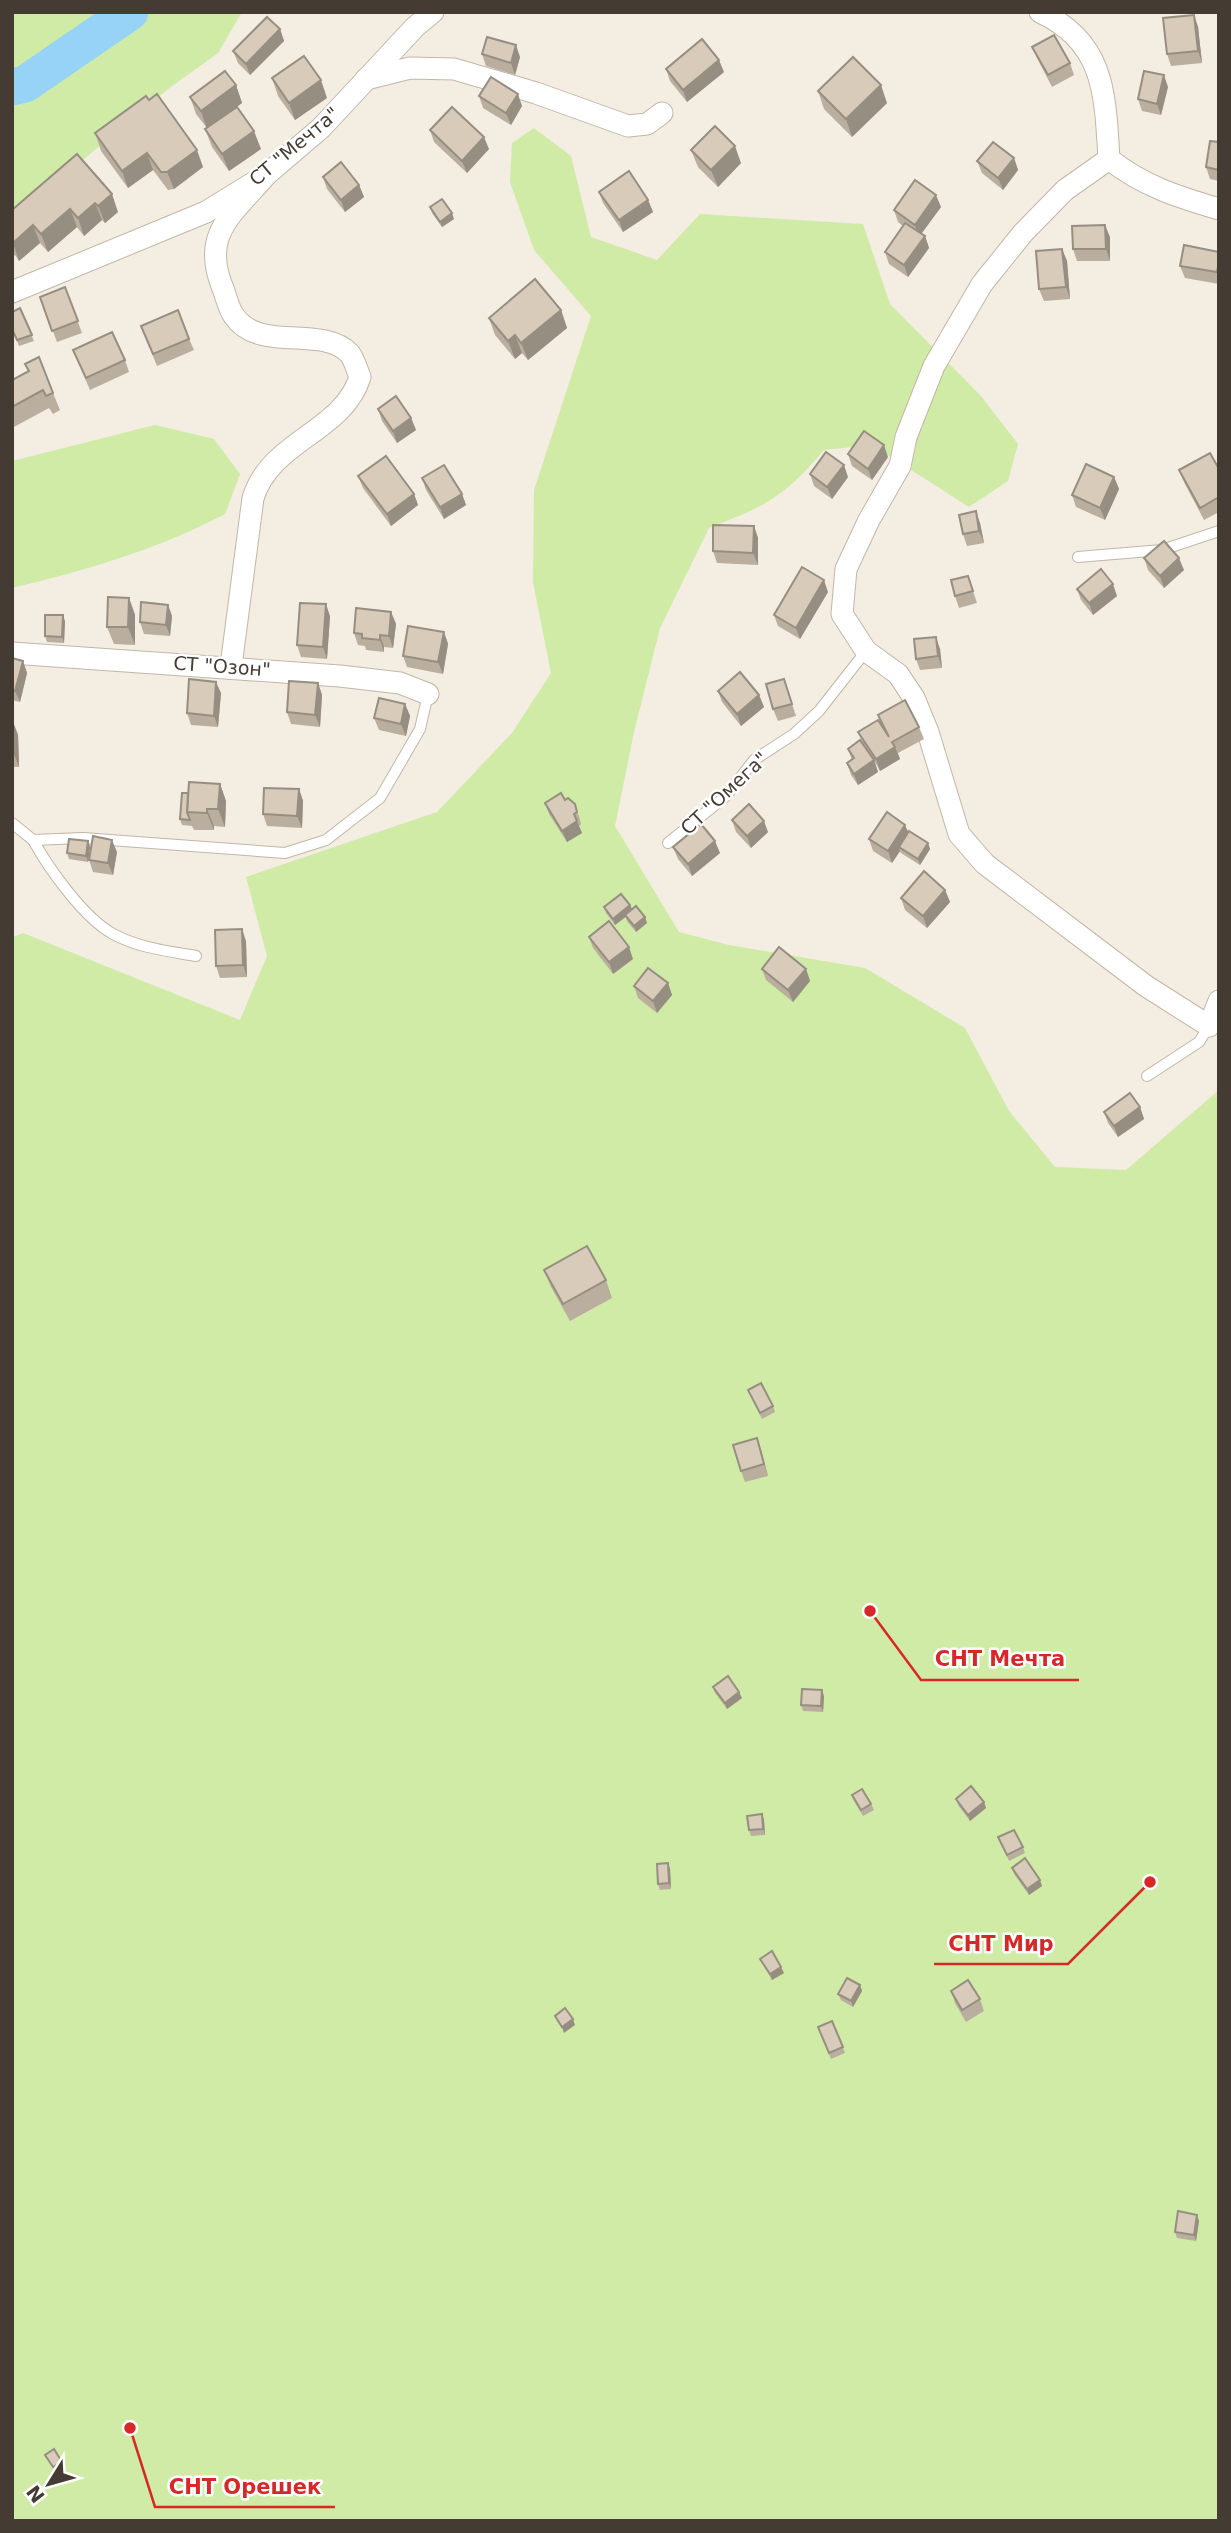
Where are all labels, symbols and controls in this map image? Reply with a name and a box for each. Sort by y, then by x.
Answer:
street label: СТ "Мечта" [245,102,343,190]
street label: СТ "Озон" [173,652,271,680]
street label: СТ "Омега" [676,747,772,839]
callout: СНТ Мечта [921,1638,1079,1680]
text: СНТ Мечта [935,1647,1065,1671]
callout: СНТ Мир [934,1922,1068,1964]
text: СНТ Мир [948,1932,1054,1956]
north arrow [14,2449,84,2519]
callout: СНТ Орешек [155,2465,335,2507]
text: СНТ Орешек [169,2475,321,2499]
text: N [22,2481,49,2507]

